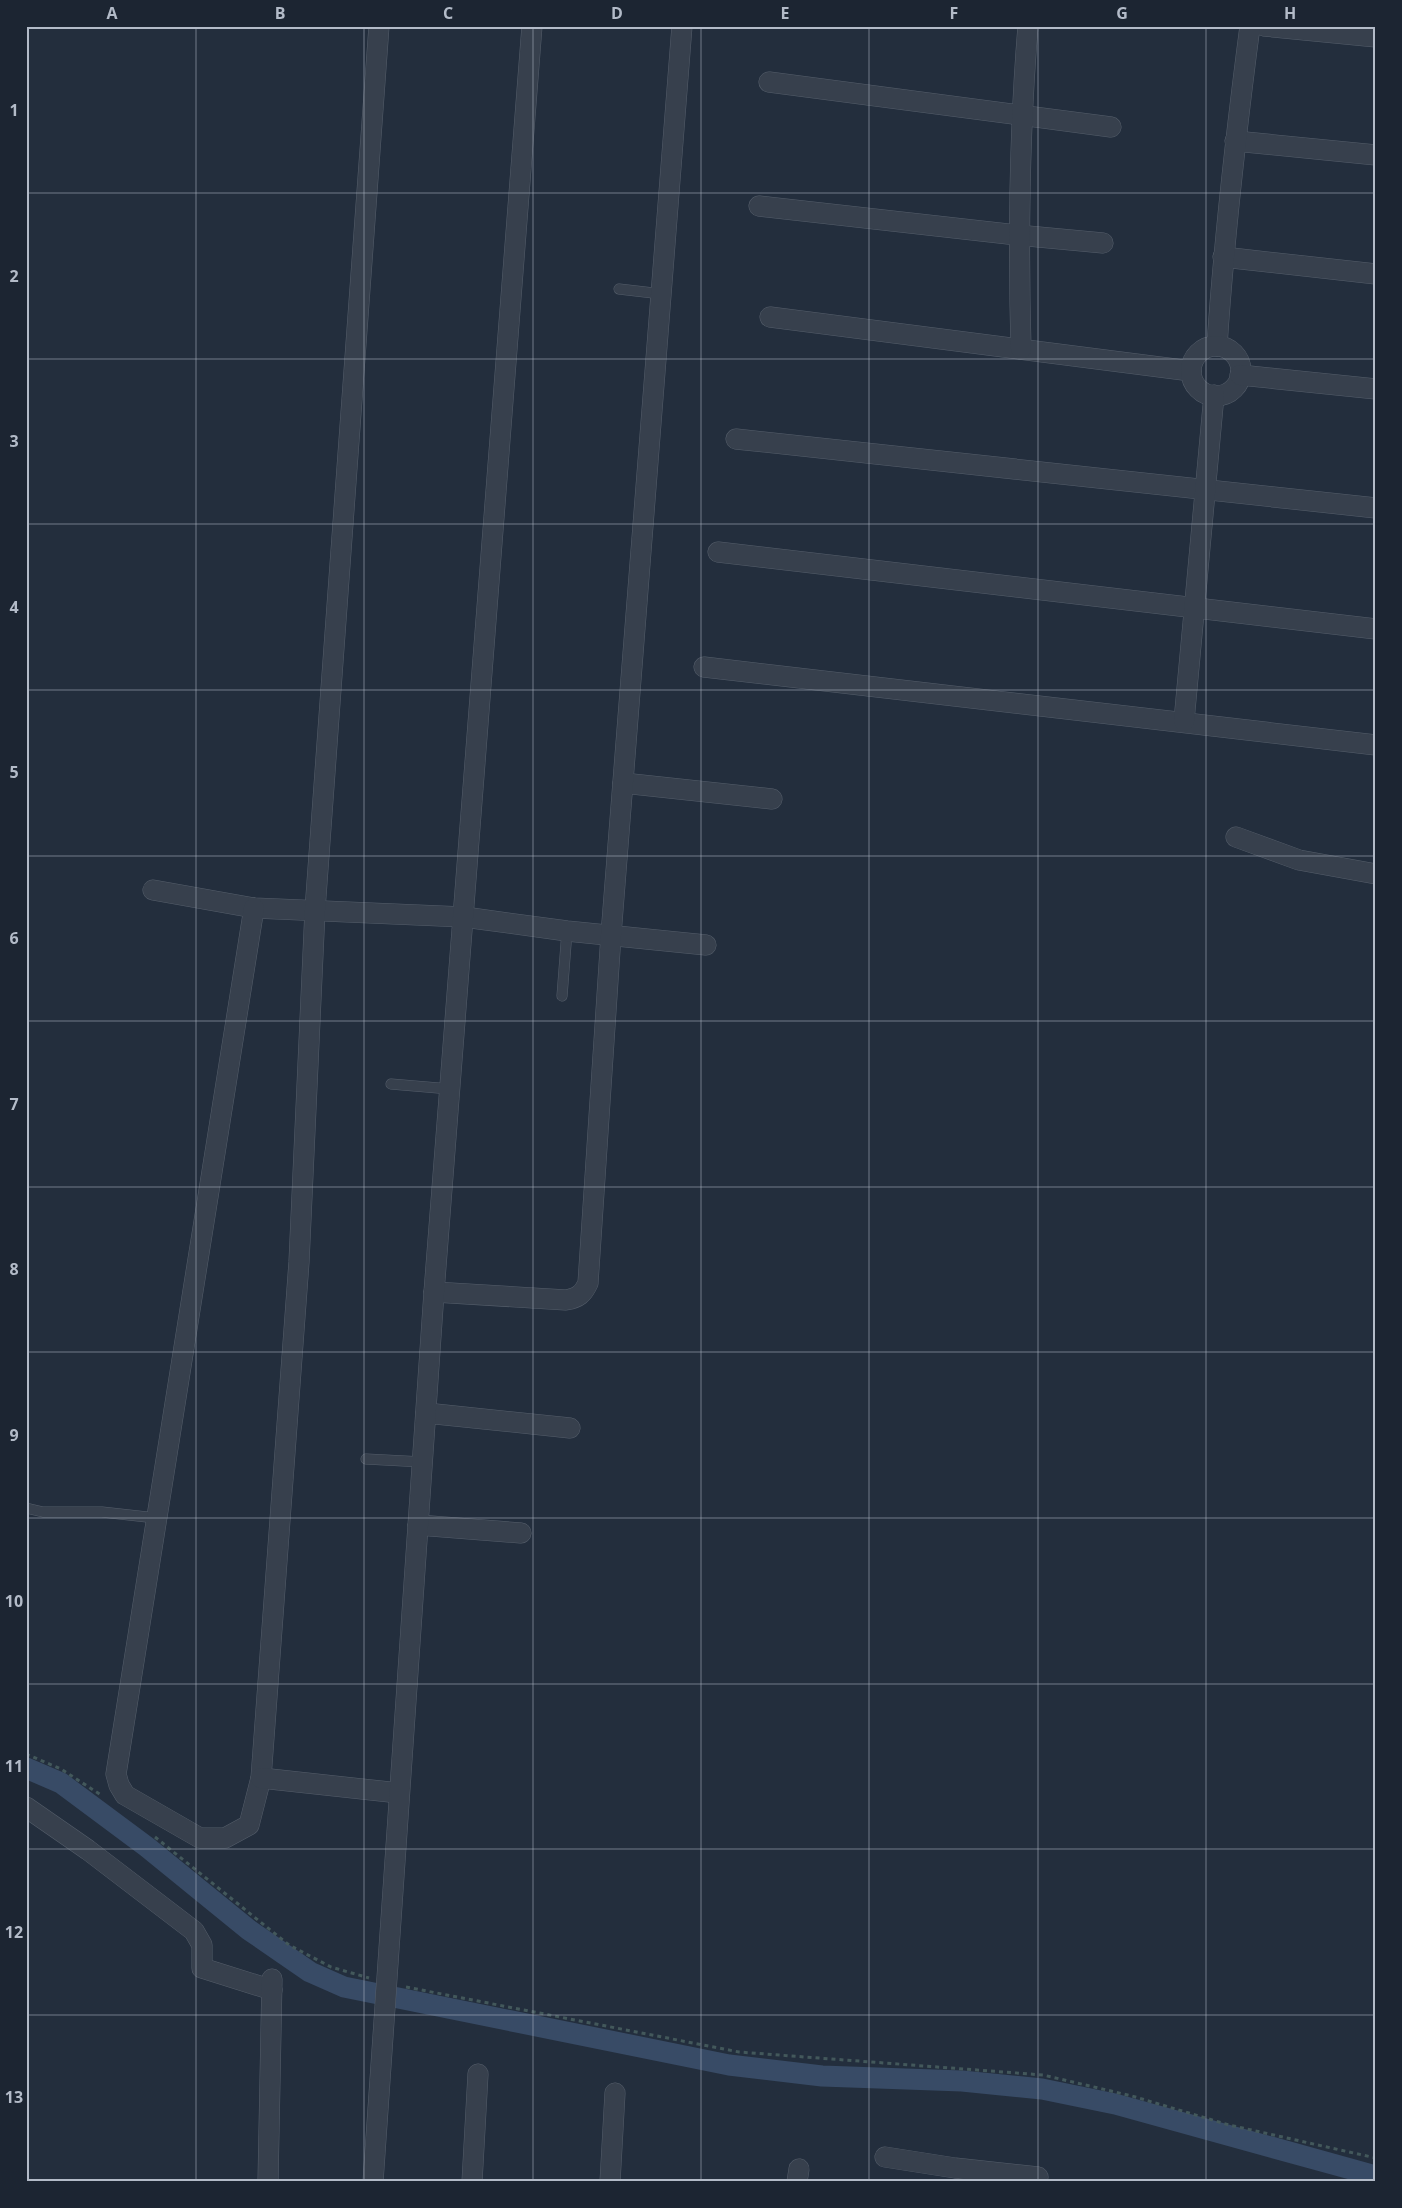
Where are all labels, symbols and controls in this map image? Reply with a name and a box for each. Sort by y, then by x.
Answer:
text: A [106,2,118,24]
text: B [275,2,285,24]
text: C [443,2,453,24]
text: D [611,2,623,24]
text: E [781,2,790,24]
text: F [950,2,958,24]
text: G [1116,2,1128,24]
text: H [1284,2,1296,24]
text: 1 [9,99,19,121]
text: 2 [9,265,19,287]
text: 3 [9,430,19,452]
text: 4 [9,596,19,618]
text: 5 [9,761,19,783]
text: 6 [9,927,19,949]
text: 7 [9,1093,19,1115]
text: 8 [9,1258,19,1280]
text: 9 [9,1424,19,1446]
text: 10 [5,1590,23,1612]
text: 11 [5,1755,23,1777]
text: 12 [5,1921,23,1943]
text: 13 [5,2086,23,2108]

